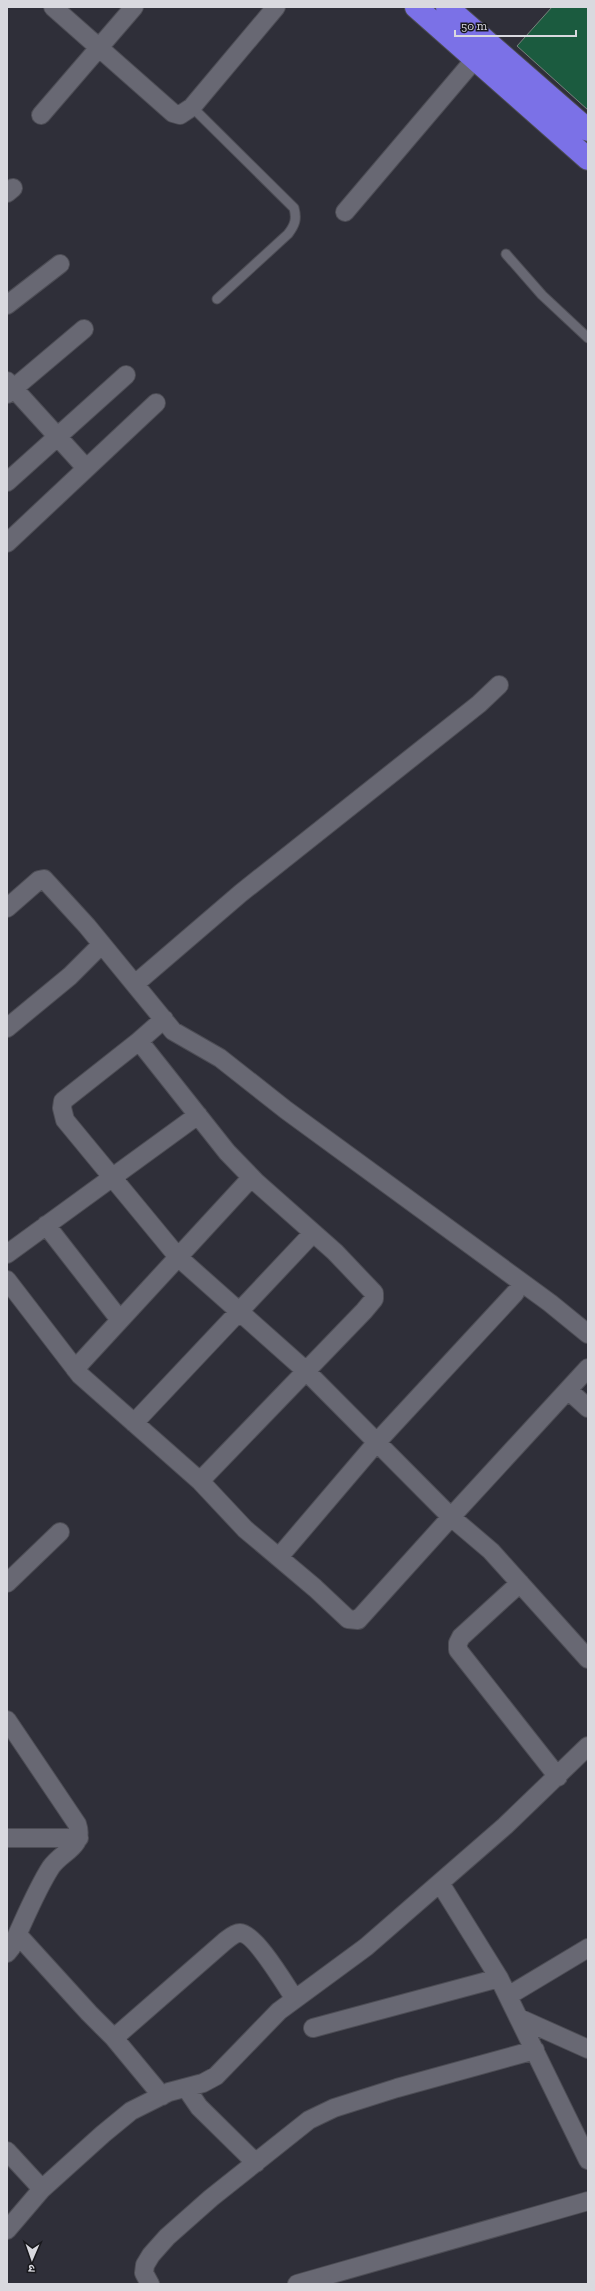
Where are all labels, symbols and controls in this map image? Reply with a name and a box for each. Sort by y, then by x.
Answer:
scale bar [455,12,576,38]
text: 50 m [461,19,488,33]
north arrow [12,2239,52,2279]
text: उ [28,2262,35,2275]

